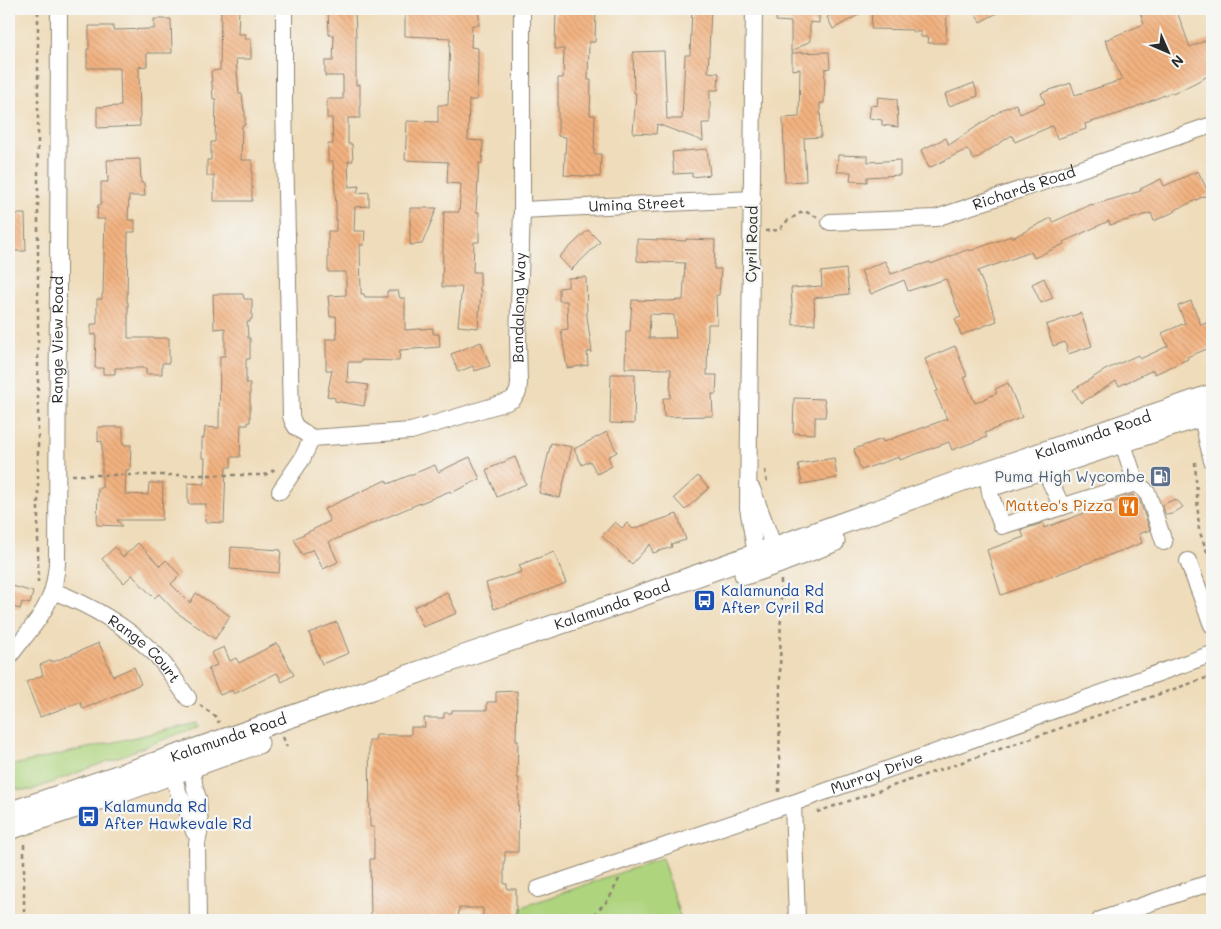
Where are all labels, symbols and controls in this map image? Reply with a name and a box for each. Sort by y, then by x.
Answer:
north arrow [1144,28,1194,78]
text: N [1167,51,1188,72]
street label: Richards Road [970,161,1078,214]
street label: Umina Street [588,191,686,216]
street label: Cyril Road [740,206,762,282]
street label: Bandalong Way [507,252,530,363]
street label: Range View Road [47,276,67,404]
street label: Kalamunda Road [1032,406,1153,464]
fuel station icon: Puma High Wycombe [1149,465,1173,489]
place label: Puma High Wycombe [995,466,1145,486]
restaurant icon: Matteo's Pizza [1117,494,1141,518]
place label: Matteo's Pizza [1005,495,1113,515]
street label: Kalamunda Road [552,575,673,634]
place label: Kalamunda Rd After Cyril Rd [721,580,824,617]
bus stop icon: Kalamunda Rd After Cyril Rd [693,588,717,612]
street label: Range Court [105,609,185,686]
street label: Kalamunda Road [168,708,289,766]
street label: Murray Drive [827,747,925,798]
place label: Kalamunda Rd After Hawkevale Rd [104,796,252,833]
bus stop icon: Kalamunda Rd After Hawkevale Rd [76,804,100,828]

